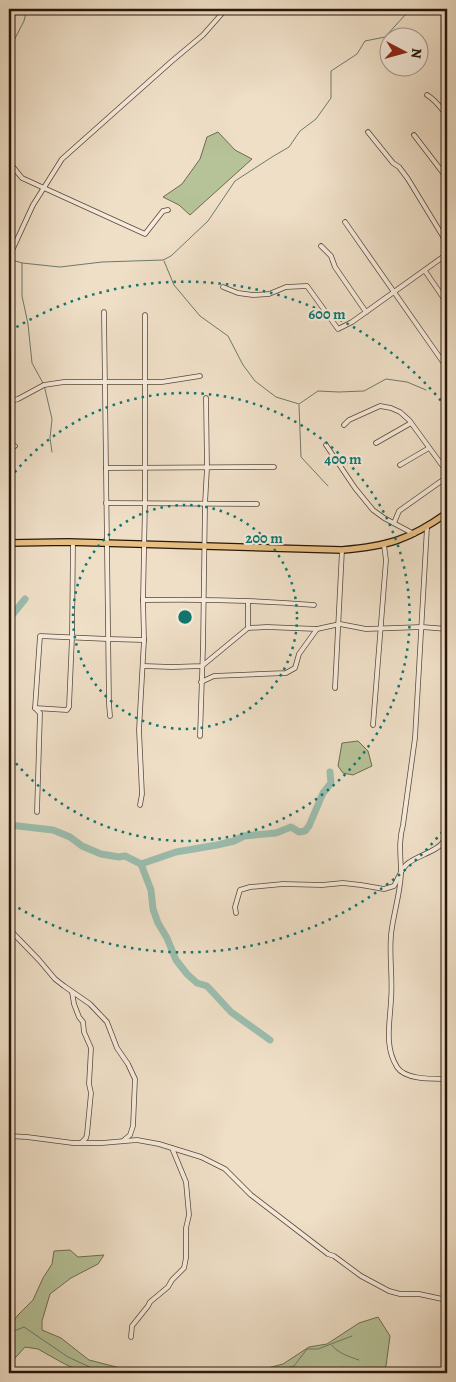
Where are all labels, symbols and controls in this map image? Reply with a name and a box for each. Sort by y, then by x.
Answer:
north arrow [378,28,428,78]
text: N [406,47,426,59]
text: 600 m [308,304,346,324]
text: 400 m [324,449,362,469]
text: 200 m [245,528,283,548]
centre of rings [176,608,194,626]

